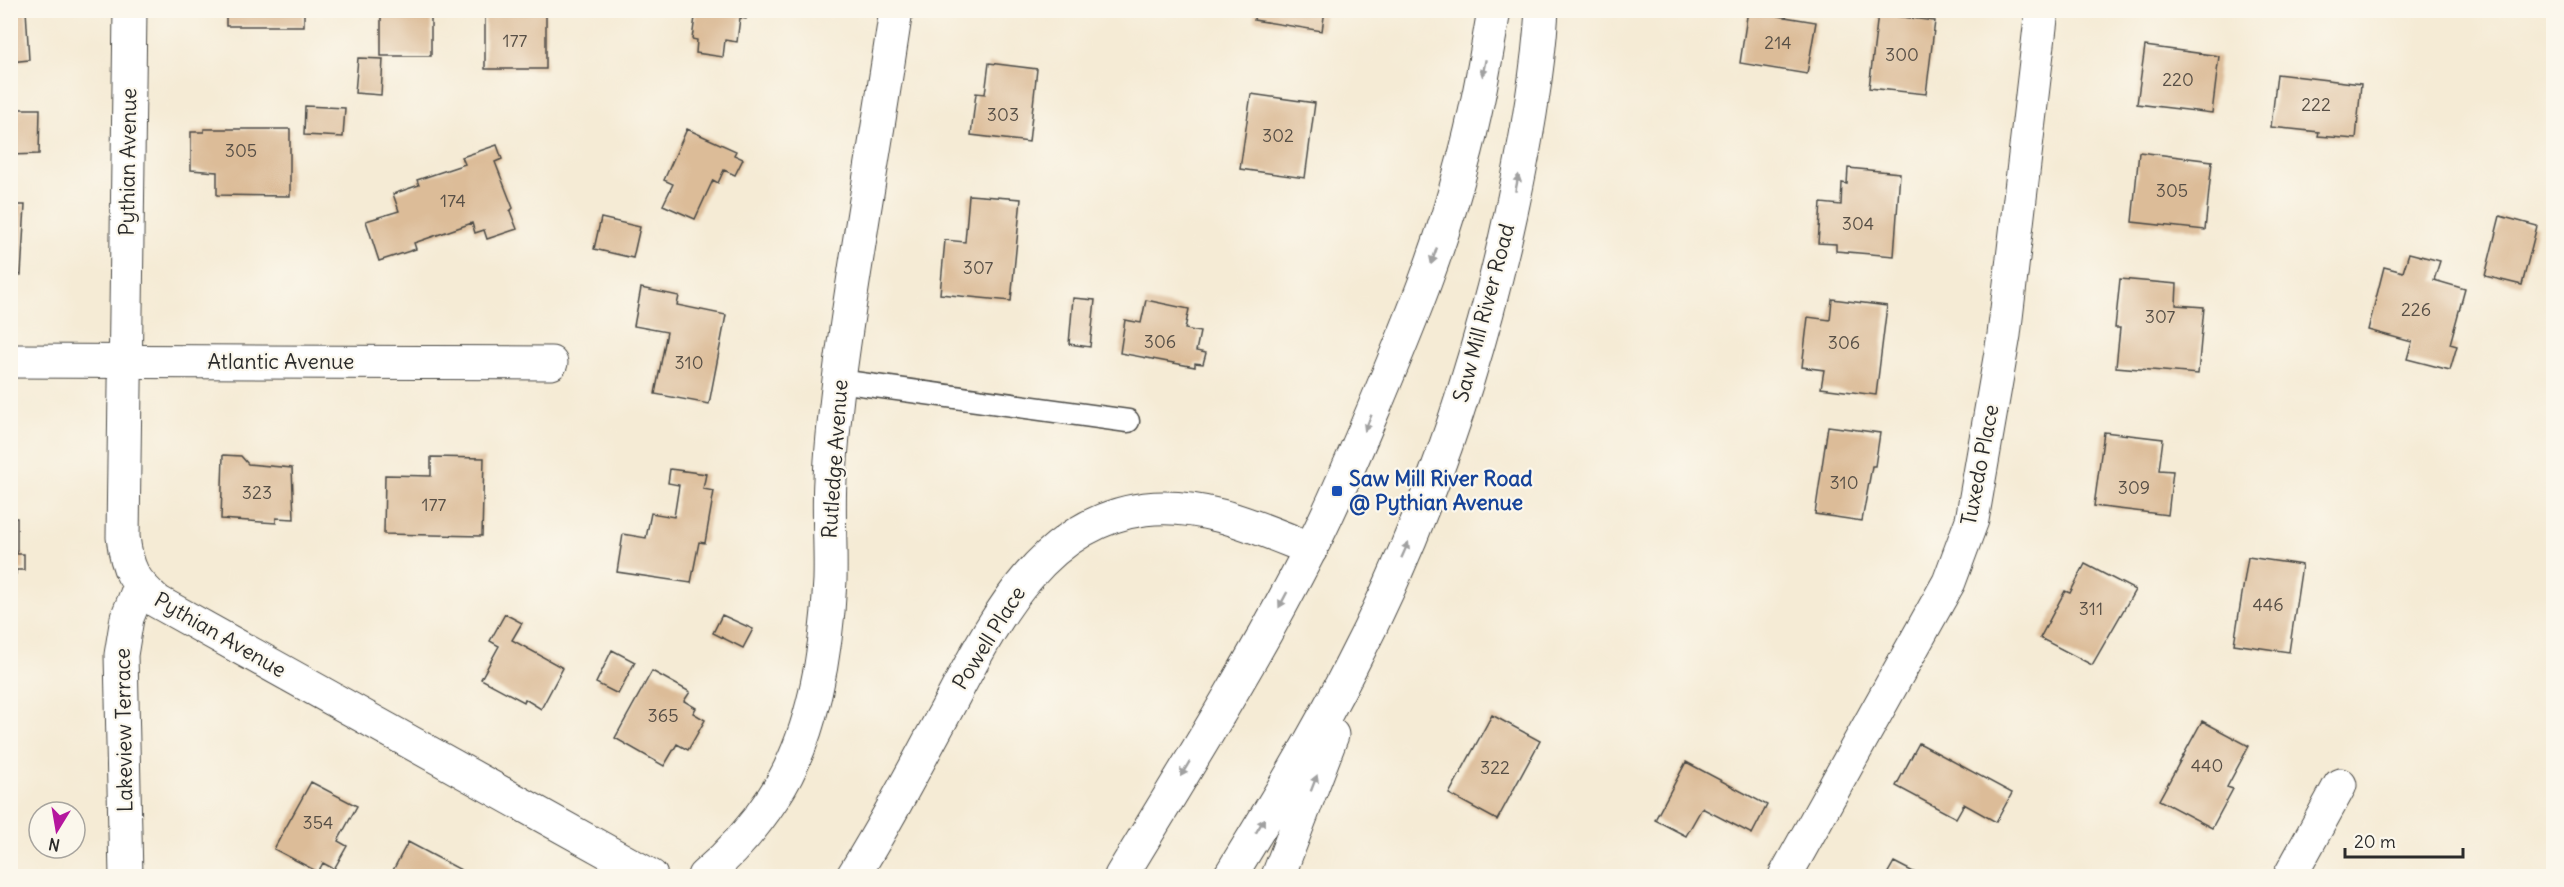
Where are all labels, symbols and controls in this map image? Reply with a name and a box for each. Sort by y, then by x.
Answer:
house number: 177 [503,29,528,52]
house number: 214 [1764,31,1792,54]
house number: 300 [1885,43,1919,66]
one-way arrow [1479,59,1488,78]
house number: 220 [2162,68,2194,91]
street label: Pythian Avenue [113,88,142,236]
house number: 222 [2301,93,2331,116]
house number: 303 [987,103,1019,126]
house number: 302 [1262,124,1294,147]
house number: 305 [225,139,257,162]
one-way arrow [1513,174,1522,193]
house number: 305 [2156,179,2188,202]
house number: 174 [440,189,466,212]
house number: 304 [1842,212,1874,235]
street label: Saw Mill River Road [1447,221,1520,405]
one-way arrow [1429,247,1439,265]
house number: 307 [963,256,993,279]
house number: 226 [2401,298,2431,321]
house number: 307 [2145,305,2175,328]
house number: 306 [1144,330,1176,353]
house number: 306 [1828,331,1860,354]
street label: Atlantic Avenue [208,348,354,375]
house number: 310 [674,351,704,374]
street label: Rutledge Avenue [815,379,854,539]
street label: Tuxedo Place [1955,402,2004,528]
one-way arrow [1363,415,1373,433]
place label: Saw Mill River Road @ Pythian Avenue [1349,465,1533,516]
house number: 310 [1829,471,1859,494]
house number: 309 [2118,476,2150,499]
house number: 323 [242,481,272,504]
marker: Saw Mill River Road @ Pythian Avenue [1330,484,1344,498]
house number: 177 [422,493,447,516]
one-way arrow [1401,541,1410,559]
street label: Powell Place [946,581,1031,695]
street label: Pythian Avenue [149,586,291,683]
one-way arrow [1278,592,1288,609]
house number: 446 [2252,593,2284,616]
house number: 311 [2079,597,2103,620]
street label: Lakeview Terrace [109,648,138,812]
house number: 365 [648,704,678,727]
house number: 440 [2191,754,2223,777]
house number: 322 [1480,756,1510,779]
one-way arrow [1180,761,1191,777]
one-way arrow [1309,774,1319,792]
north arrow [27,800,87,860]
house number: 354 [303,811,333,834]
one-way arrow [1255,818,1266,834]
scale bar [2345,821,2464,859]
text: 20 m [2354,830,2396,853]
text: N [47,834,61,856]

